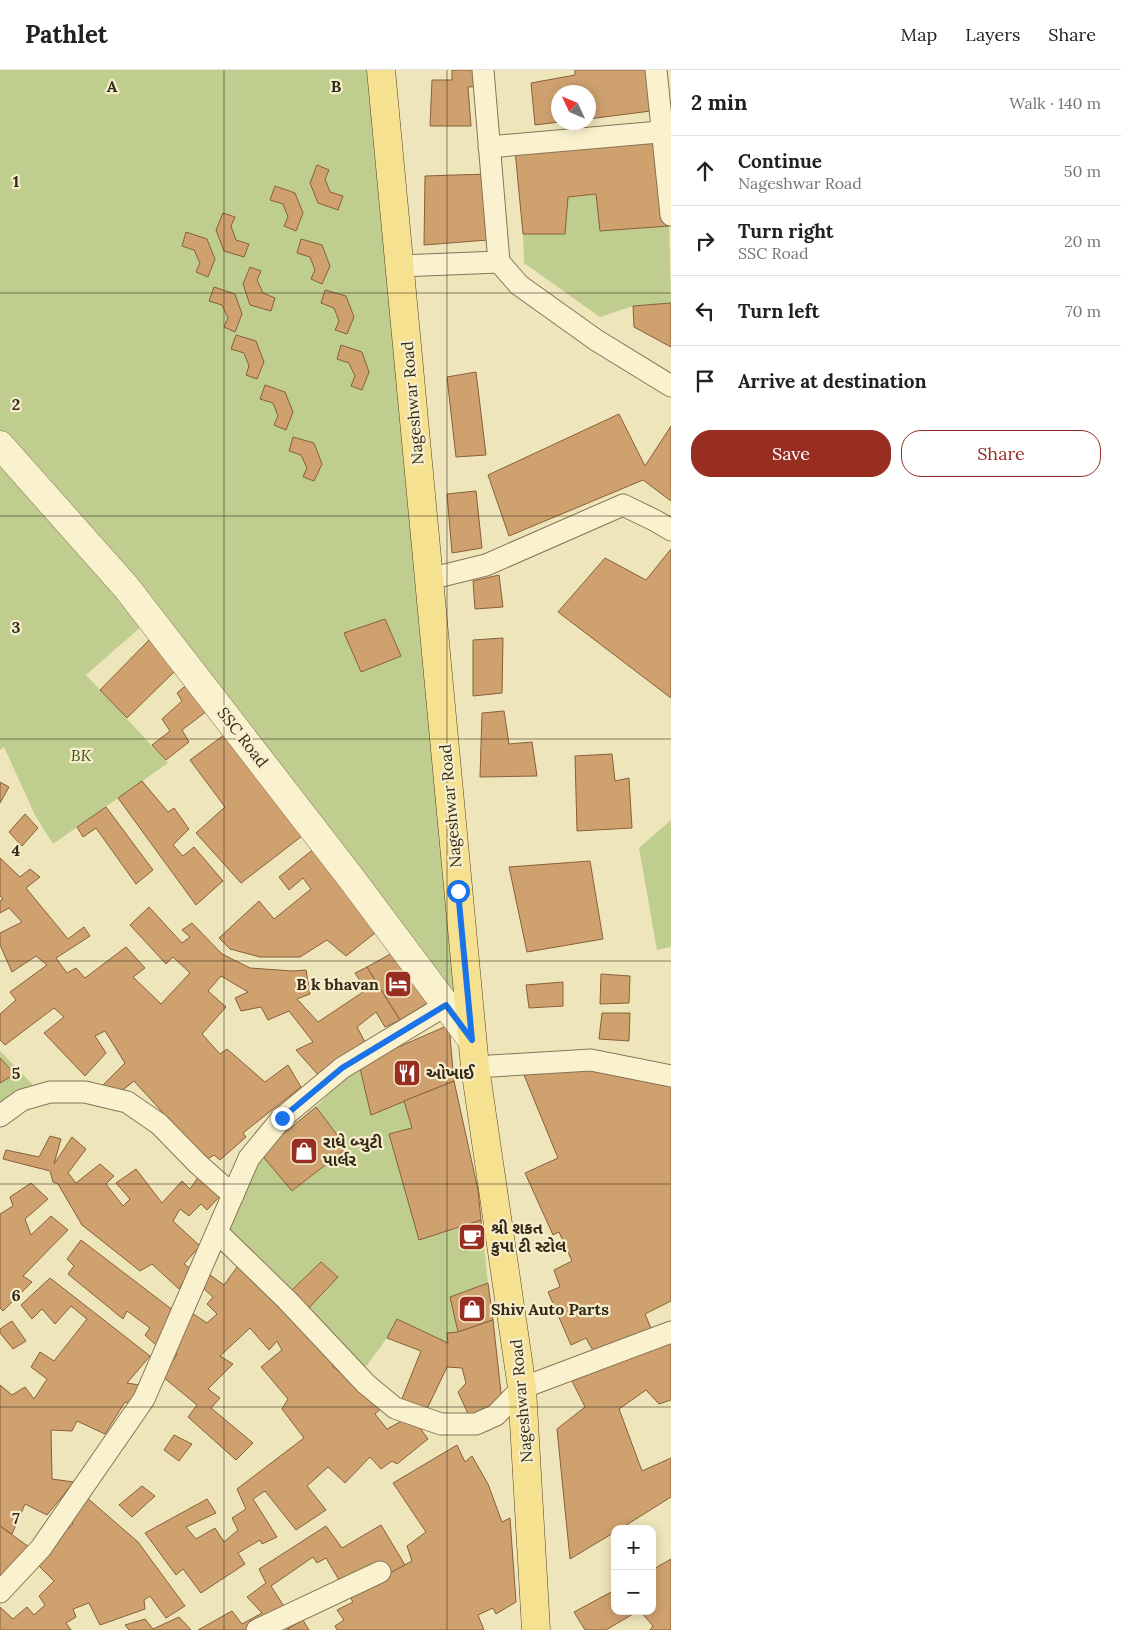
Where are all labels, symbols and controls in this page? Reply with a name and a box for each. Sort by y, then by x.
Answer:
text: Pathlet [25,19,108,50]
text: Map [901,23,937,46]
text: Layers [965,23,1020,46]
text: Share [1048,23,1096,46]
text: A [107,76,118,96]
text: B [331,76,342,96]
north arrow [551,85,596,130]
text: 2 min [691,89,747,116]
text: Walk · 140 m [1009,93,1101,113]
text: Continue [738,149,822,173]
icon: ahead [691,157,719,185]
text: 50 m [1064,161,1101,181]
text: 1 [13,171,19,191]
text: Nageshwar Road [738,173,862,193]
text: Turn right [738,219,834,243]
icon: right [691,227,719,255]
text: 20 m [1064,231,1101,251]
text: SSC Road [738,243,809,263]
icon: left [691,297,719,325]
text: Turn left [738,299,819,323]
text: 70 m [1065,301,1101,321]
street label: Nageshwar Road [397,340,427,466]
icon: arrive [691,367,719,395]
text: Arrive at destination [738,369,927,393]
text: 2 [12,394,20,414]
button: Save [691,430,891,477]
button: Share [901,430,1101,477]
text: 3 [12,617,21,637]
street label: SSC Road [213,703,273,771]
street label: Nageshwar Road [435,743,465,869]
park label: BK [71,745,92,765]
text: 4 [12,840,21,860]
route start [447,880,470,903]
hotel icon: B k bhavan [383,969,413,999]
place label: B k bhavan [296,974,379,994]
restaurant icon: ઓખાઈ [392,1058,422,1088]
text: 5 [12,1063,21,1083]
place label: ઓખાઈ [426,1063,476,1083]
route end [271,1107,294,1130]
place label: રાધે બ્યુટી પાર્લર [323,1132,382,1170]
shop icon: રાધે બ્યુટી પાર્લર [289,1136,319,1166]
place label: શ્રી શકત કુપા ટી સ્ટોલ [491,1218,567,1256]
cafe icon: શ્રી શકત કુપા ટી સ્ટોલ [457,1222,487,1252]
text: 6 [11,1285,21,1305]
shop icon: Shiv Auto Parts [457,1294,487,1324]
place label: Shiv Auto Parts [491,1299,609,1319]
street label: Nageshwar Road [506,1338,536,1464]
text: 7 [12,1508,20,1528]
map controls [611,1525,656,1615]
button: + [611,1525,656,1570]
button: − [611,1570,656,1615]

